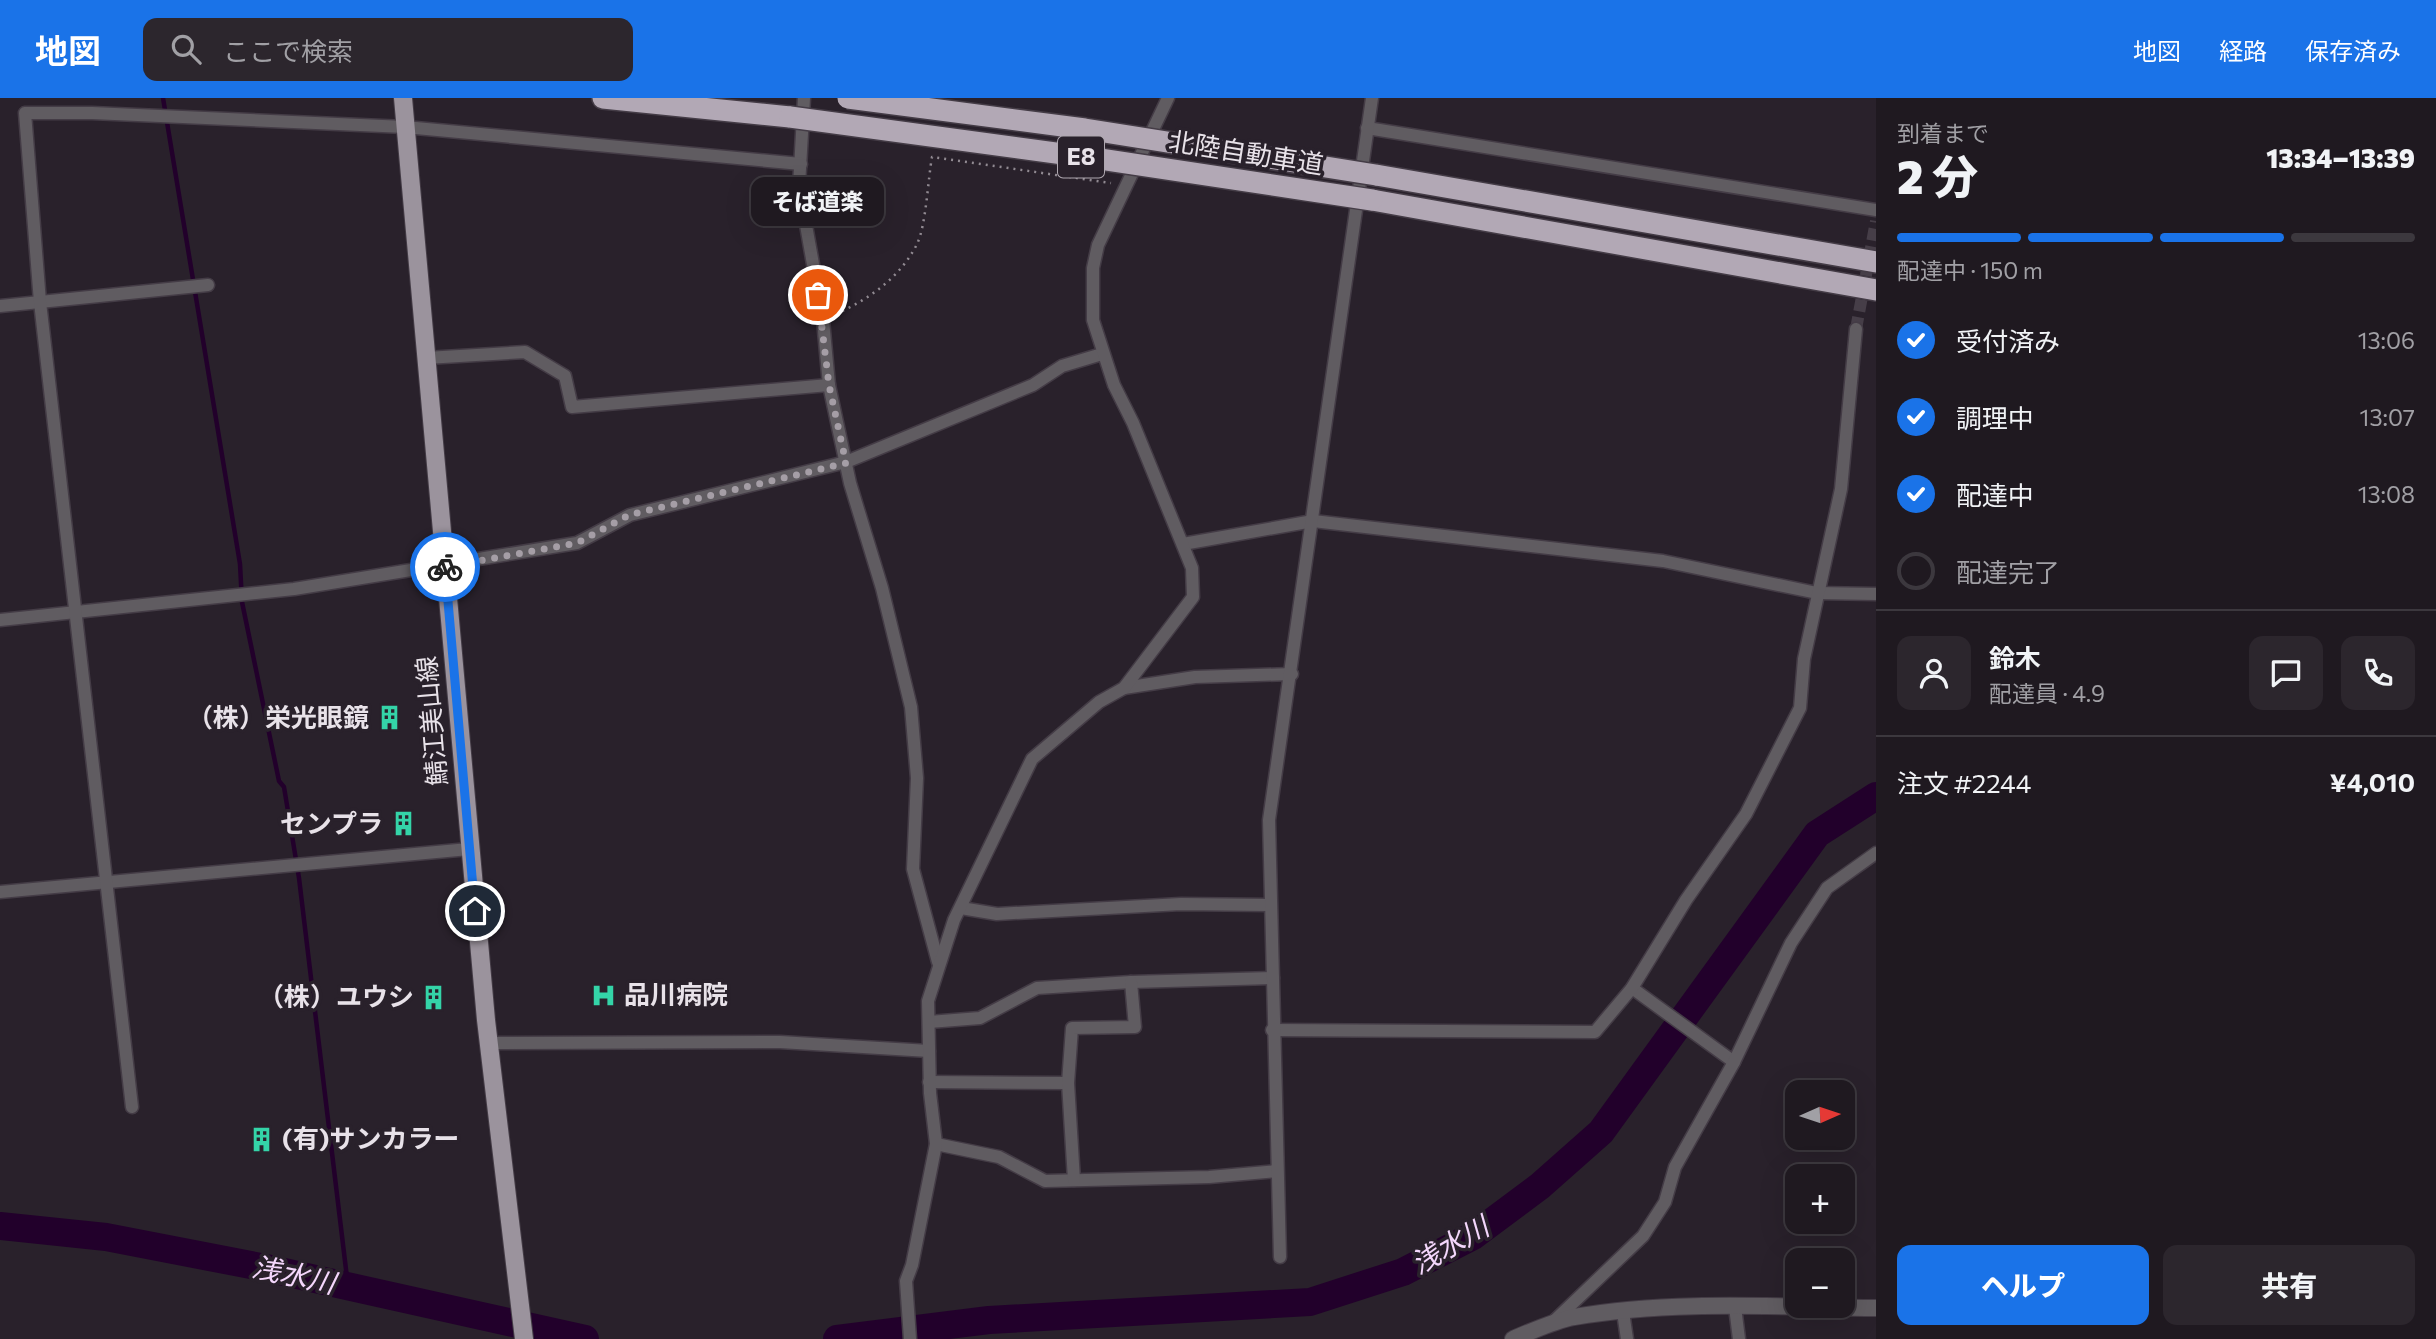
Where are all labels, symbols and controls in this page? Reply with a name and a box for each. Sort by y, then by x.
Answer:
search box [143,18,633,81]
text: 地図 [35,29,101,70]
icon: search [167,30,205,68]
text: ここで検索 [223,35,353,66]
text: 地図 [2133,36,2181,65]
text: 経路 [2219,36,2267,65]
text: 保存済み [2305,36,2401,65]
text: 到着まで [1897,119,1989,147]
street label: 北陸自動車道 [1167,124,1326,179]
road number: E8 [1058,136,1104,178]
text: 13:34–13:39 [2266,142,2415,173]
text: 2 分 [1897,147,1978,203]
callout: そば道楽 [752,176,884,225]
text: そば道楽 [772,187,864,215]
text: 配達中 · 150 m [1897,256,2043,284]
pin [788,265,848,325]
icon: bag [799,276,837,314]
icon: check [1897,321,1935,359]
text: 受付済み [1956,325,2060,356]
text: 13:06 [2358,326,2415,354]
icon: check [1897,398,1935,436]
text: 調理中 [1956,402,2034,433]
text: 13:07 [2360,403,2415,431]
icon: check [1897,475,1935,513]
text: 配達中 [1956,479,2034,510]
text: 13:08 [2358,480,2415,508]
courier [410,532,480,602]
icon: bike [426,548,464,586]
text: 配達完了 [1956,556,2060,587]
button: person [1897,636,1971,710]
button: chat [2249,636,2323,710]
button: phone [2341,636,2415,710]
text: 鈴木 [1989,642,2041,673]
street label: 鯖江美山線 [409,655,452,787]
text: 配達員 · 4.9 [1989,679,2105,707]
place label: （株）栄光眼鏡 [187,701,369,732]
building icon: （株）栄光眼鏡 [375,704,403,732]
text: ¥4,010 [2330,766,2415,797]
text: 注文 #2244 [1897,767,2031,798]
place label: センプラ [280,807,383,838]
building icon: センプラ [389,810,417,838]
pin [445,881,505,941]
icon: home [456,892,494,930]
place label: 品川病院 [624,978,728,1009]
place label: （株）ユウシ [258,980,414,1011]
hospital icon: 品川病院 [590,981,618,1009]
building icon: （株）ユウシ [420,983,448,1011]
north arrow [1785,1080,1855,1150]
map controls [1785,1080,1855,1318]
place label: (有)サンカラー [282,1122,459,1153]
building icon: (有)サンカラー [248,1125,276,1153]
button: + [1785,1164,1855,1234]
water label: 浅水川 [1405,1207,1497,1280]
button: ヘルプ [1897,1245,2149,1325]
button: 共有 [2163,1245,2415,1325]
button: − [1785,1248,1855,1318]
water label: 浅水川 [250,1249,342,1300]

